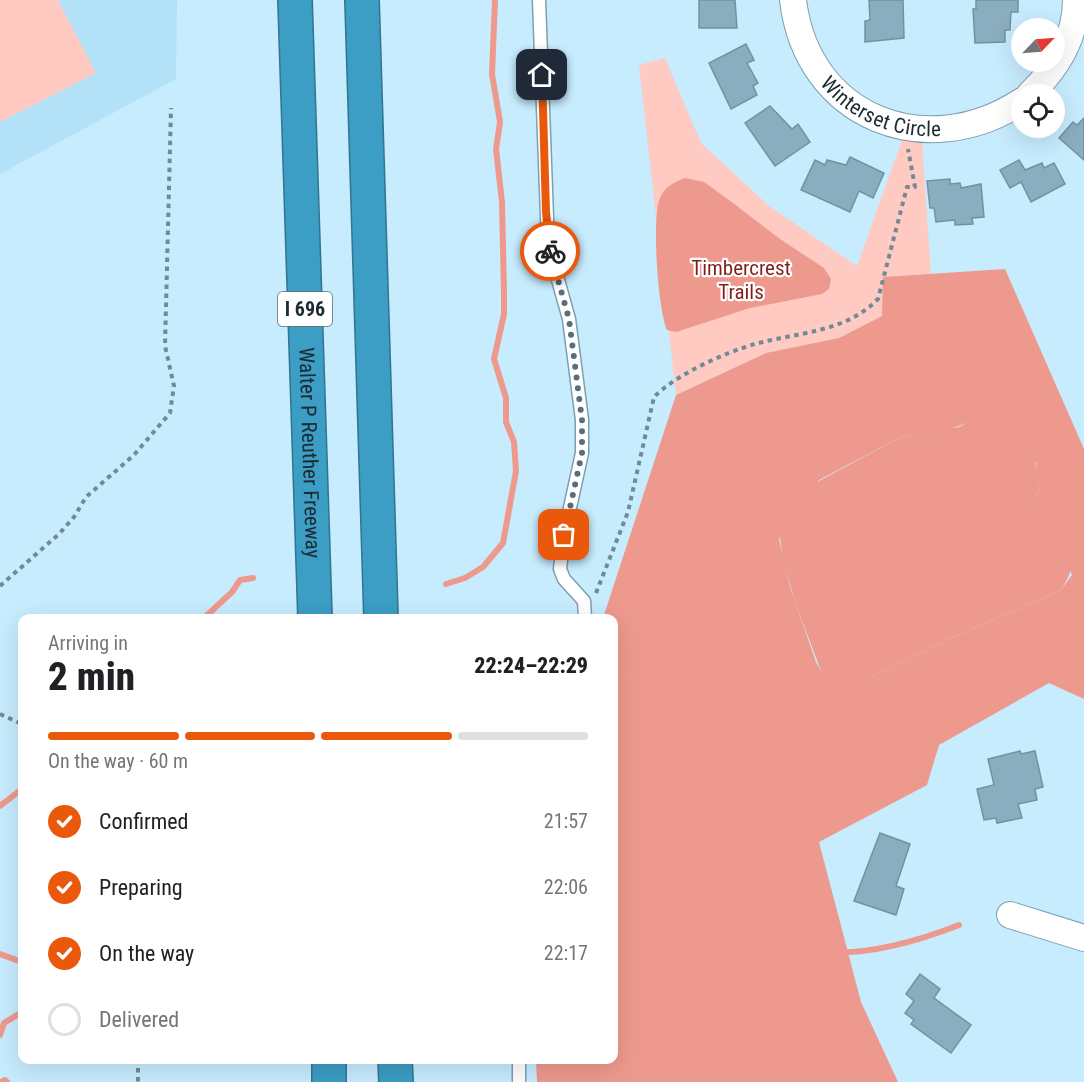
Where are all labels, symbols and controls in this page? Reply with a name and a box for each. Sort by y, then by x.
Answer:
north arrow [1011,18,1065,72]
map controls [1011,18,1065,138]
pin [516,49,567,100]
icon: home [525,58,558,91]
street label: Winterset Circle [816,71,941,141]
button: locate [1011,84,1065,138]
courier [520,221,580,281]
icon: bike [534,235,567,268]
park label: Timbercrest Trails [691,256,791,304]
road number: I 696 [278,292,332,326]
street label: Walter P Reuther Freeway [294,347,325,559]
pin [538,509,589,560]
icon: bag [547,518,580,551]
text: Arriving in [48,631,128,655]
text: 22:24–22:29 [474,653,588,678]
text: 2 min [48,654,135,700]
text: On the way · 60 m [48,749,188,773]
icon: check [48,805,81,838]
text: Confirmed [99,809,188,834]
text: 21:57 [544,809,588,833]
icon: check [48,871,81,904]
text: Preparing [99,875,183,900]
text: 22:06 [544,875,588,899]
icon: check [48,937,81,970]
text: On the way [99,941,194,966]
text: 22:17 [544,941,588,965]
text: Delivered [99,1007,179,1032]

